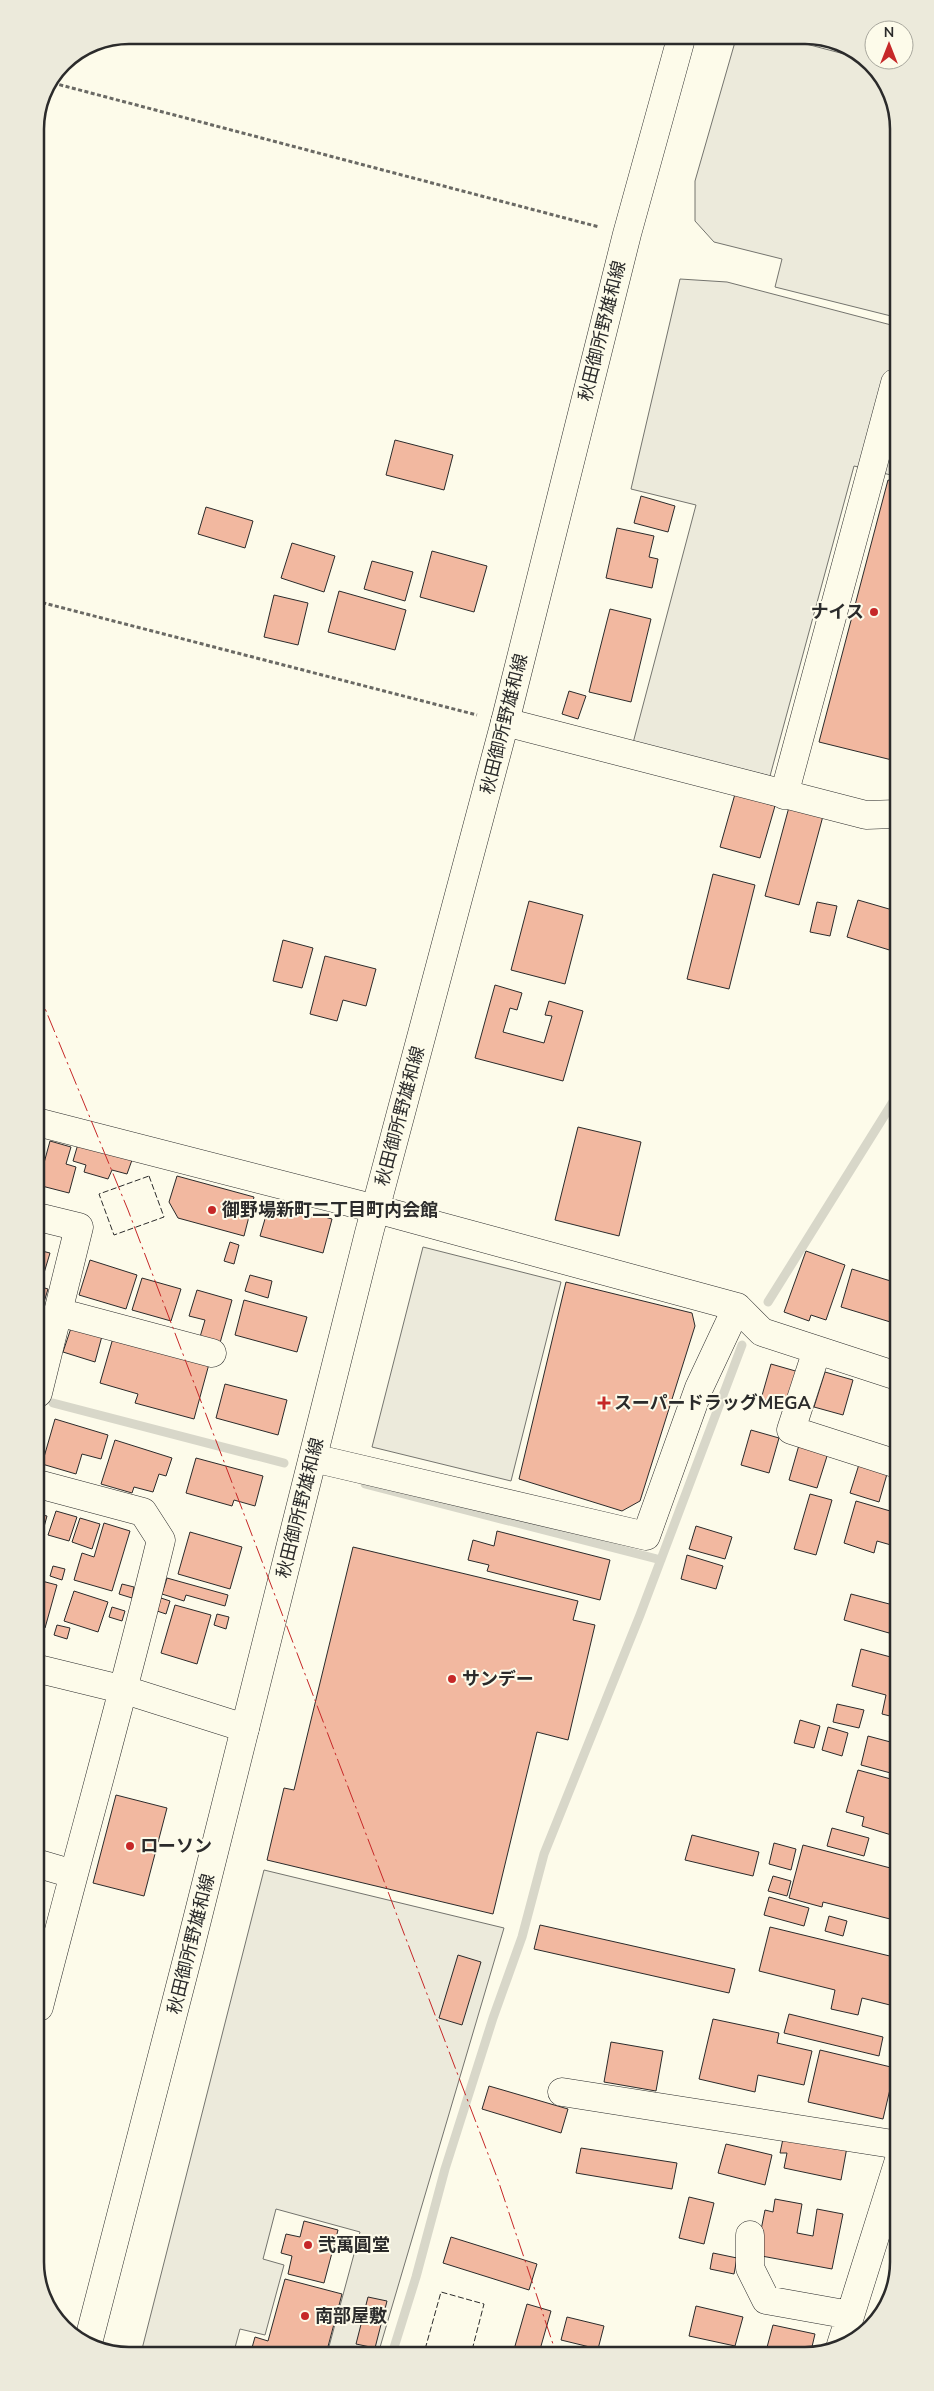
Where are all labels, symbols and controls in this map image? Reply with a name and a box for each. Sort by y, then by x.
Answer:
north arrow [864,20,914,70]
text: N [884,23,894,42]
street label: 秋田御所野雄和線 [573,258,631,404]
place label: ナイス [811,600,864,624]
marker: ナイス [868,606,880,618]
street label: 秋田御所野雄和線 [475,651,533,797]
street label: 秋田御所野雄和線 [370,1043,430,1189]
place label: 御野場新町二丁目町内会館 [221,1198,438,1222]
marker: 御野場新町二丁目町内会館 [206,1204,218,1216]
place label: スーパードラッグMEGA [614,1391,811,1415]
marker: スーパードラッグMEGA [598,1397,610,1409]
street label: 秋田御所野雄和線 [271,1435,329,1581]
place label: サンデー [462,1667,534,1691]
marker: サンデー [446,1673,458,1685]
place label: ローソン [140,1834,212,1858]
marker: ローソン [124,1840,136,1852]
street label: 秋田御所野雄和線 [162,1871,220,2017]
place label: 弐萬圓堂 [318,2233,390,2257]
marker: 弐萬圓堂 [302,2239,314,2251]
place label: 南部屋敷 [315,2304,387,2328]
marker: 南部屋敷 [299,2310,311,2322]

